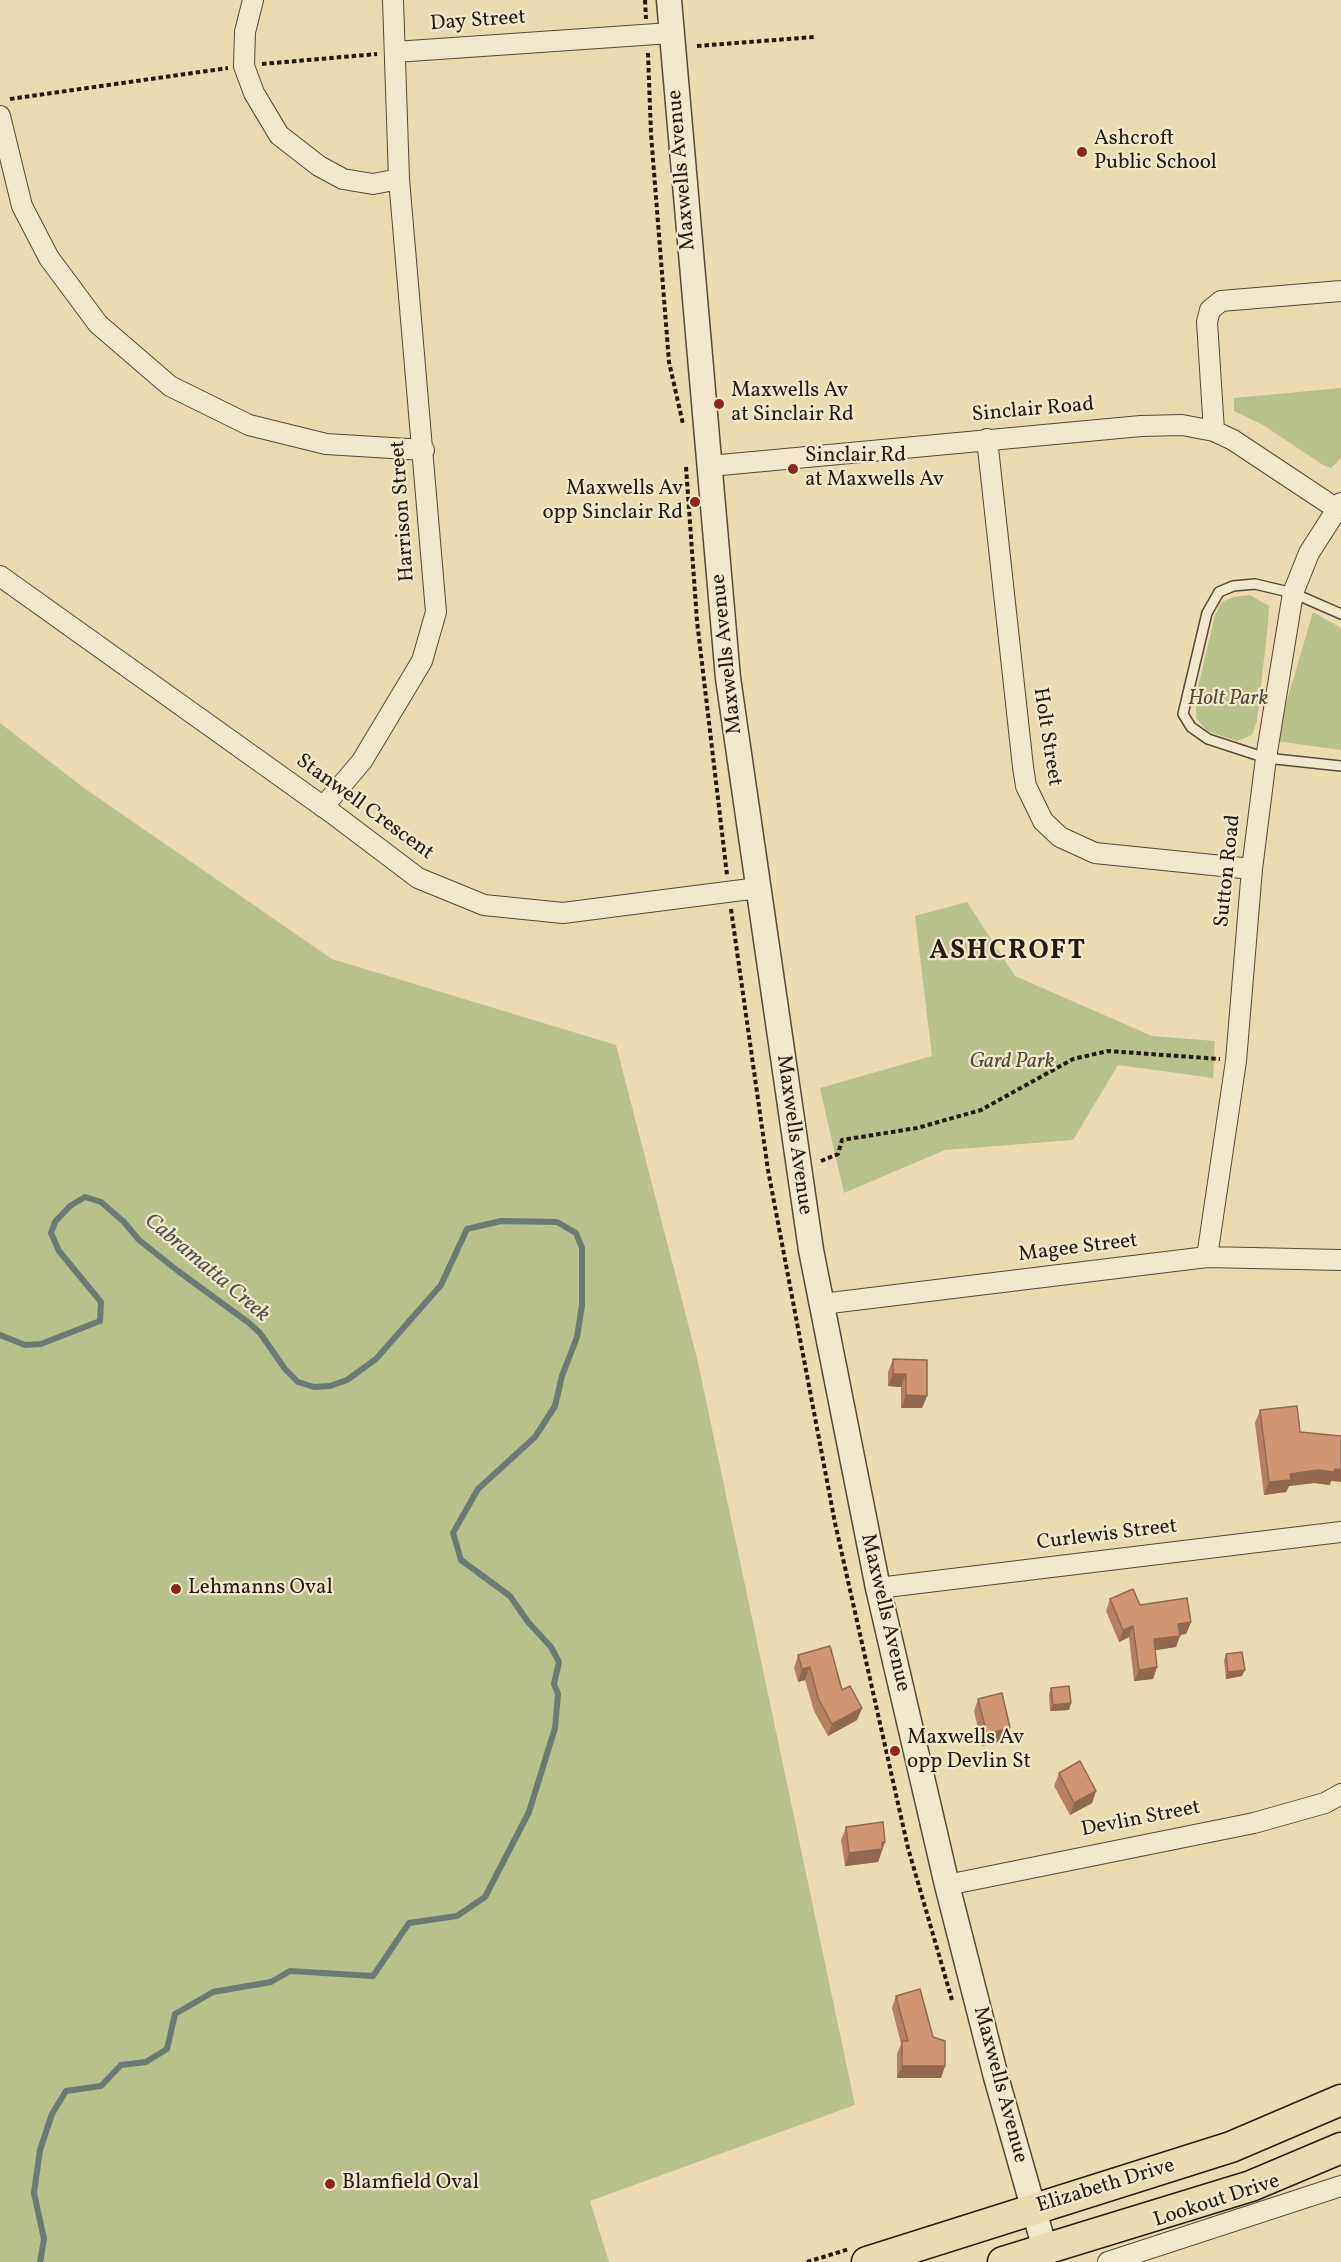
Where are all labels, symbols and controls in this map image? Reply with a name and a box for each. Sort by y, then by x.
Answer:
street label: Day Street [429,6,527,38]
street label: Maxwells Avenue [663,89,703,251]
place label: Ashcroft Public School [1094,127,1217,177]
marker: Ashcroft Public School [1075,145,1089,159]
place label: Maxwells Av at Sinclair Rd [731,379,854,429]
street label: Sinclair Road [971,393,1095,429]
marker: Maxwells Av at Sinclair Rd [712,397,726,411]
street label: Harrison Street [386,439,422,583]
place label: Sinclair Rd at Maxwells Av [805,444,944,494]
marker: Sinclair Rd at Maxwells Av [786,462,800,476]
place label: Maxwells Av opp Sinclair Rd [542,477,683,527]
marker: Maxwells Av opp Sinclair Rd [688,495,702,509]
street label: Maxwells Avenue [707,573,749,735]
street label: Holt Street [1026,686,1066,788]
park label: Holt Park [1188,687,1268,713]
street label: Stanwell Crescent [290,749,438,867]
street label: Sutton Road [1211,813,1247,929]
district label: ASHCROFT [929,937,1087,969]
park label: Gard Park [969,1050,1055,1076]
street label: Maxwells Avenue [769,1053,817,1217]
water label: Cabramatta Creek [138,1209,274,1329]
street label: Magee Street [1017,1229,1139,1269]
street label: Curlewis Street [1035,1515,1179,1557]
street label: Maxwells Avenue [854,1532,914,1694]
place label: Lehmanns Oval [188,1576,333,1602]
marker: Lehmanns Oval [169,1582,183,1596]
place label: Maxwells Av opp Devlin St [907,1726,1031,1776]
marker: Maxwells Av opp Devlin St [888,1744,902,1758]
street label: Devlin Street [1079,1796,1203,1844]
street label: Maxwells Avenue [966,2004,1032,2166]
street label: Elizabeth Drive [1034,2154,1178,2220]
street label: Lookout Drive [1151,2170,1283,2234]
place label: Blamfield Oval [342,2171,479,2197]
marker: Blamfield Oval [323,2177,337,2191]

